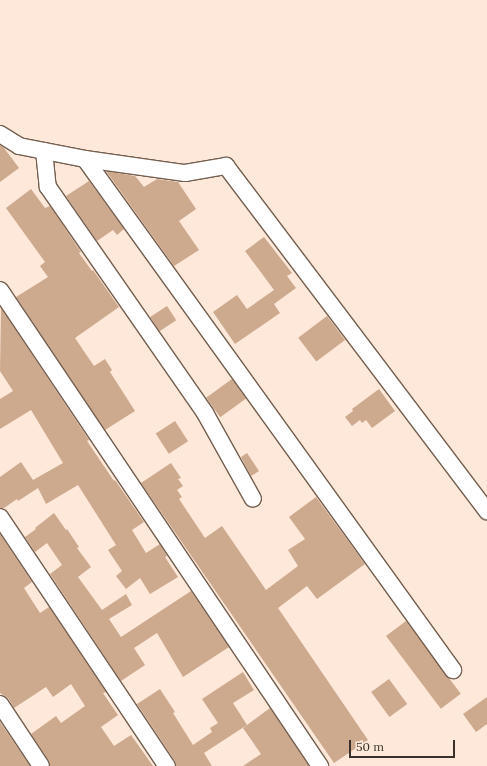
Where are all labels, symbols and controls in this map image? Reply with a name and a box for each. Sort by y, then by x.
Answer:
scale bar [351,732,457,758]
text: 50 m [356,739,384,754]

